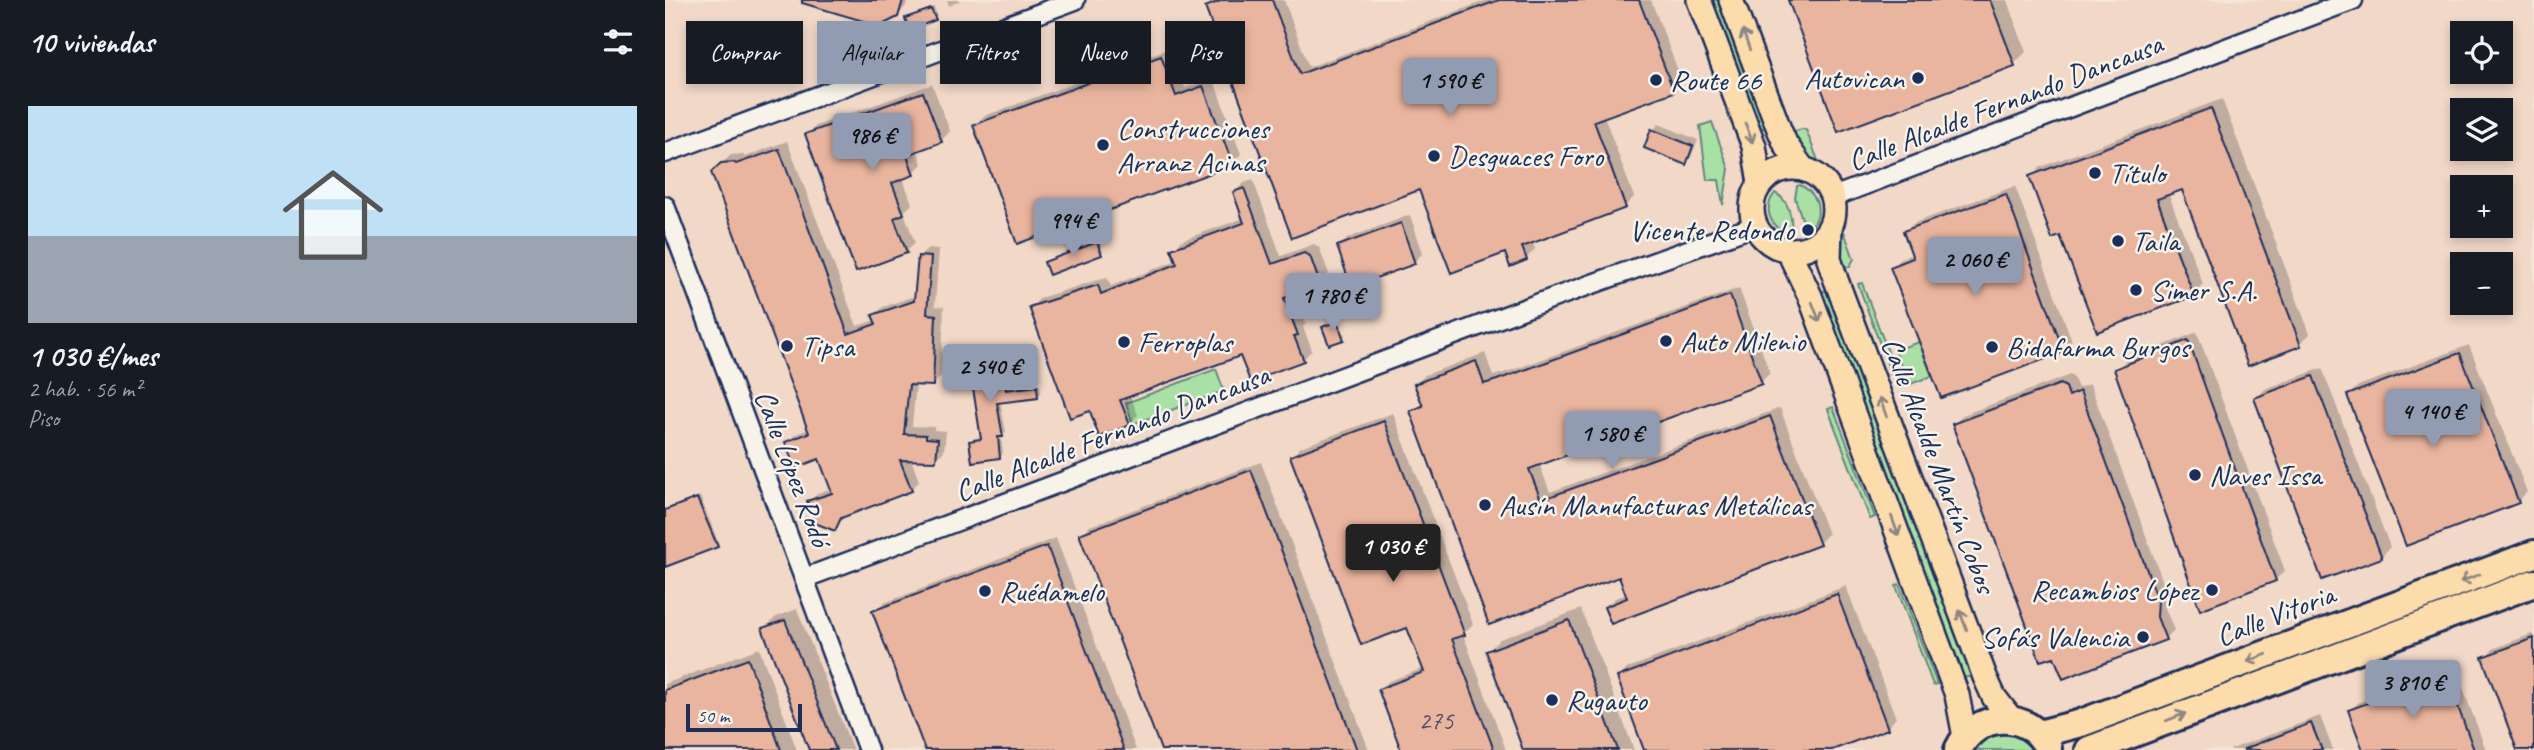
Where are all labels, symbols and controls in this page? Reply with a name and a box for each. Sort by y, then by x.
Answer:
chip: Comprar [686,21,803,84]
chip: Alquilar [817,21,926,84]
chip: Filtros [940,21,1041,84]
chip: Nuevo [1055,21,1151,84]
chip: Piso [1165,21,1245,84]
map controls [2450,21,2513,315]
button: locate [2450,21,2513,84]
text: 10 viviendas [28,23,154,61]
icon: filters [599,23,637,61]
street label: Calle Alcalde Fernando Dancausa [1842,24,2169,180]
one-way arrow [1738,30,1751,52]
pin: 1 590 € [1385,58,1515,118]
place label: Autovican [1804,59,1905,97]
place label: Route 66 [1670,61,1763,99]
text: 1 590 € [1419,66,1481,95]
marker: Autovican [1910,70,1926,86]
marker: Route 66 [1648,72,1664,88]
button: layers [2450,98,2513,161]
place label: Construcciones Arranz Acinas [1117,109,1271,181]
pin: 986 € [823,114,921,173]
text: 986 € [848,121,896,150]
one-way arrow [1743,121,1756,143]
marker: Construcciones Arranz Acinas [1095,137,1111,153]
place label: Desguaces Foro [1448,137,1605,175]
marker: Desguaces Foro [1426,148,1442,164]
icon: home [270,152,396,278]
place label: Título [2109,154,2168,192]
marker: Título [2087,165,2103,181]
button: + [2450,175,2513,238]
pin: 994 € [1024,198,1122,258]
text: 994 € [1050,206,1096,235]
place label: Vicente Redondo [1629,211,1795,249]
marker: Vicente Redondo [1800,222,1816,238]
place label: Taila [2132,222,2182,260]
marker: Taila [2110,233,2126,249]
pin: 2 060 € [1910,238,2040,297]
text: 2 060 € [1943,245,2007,274]
button: − [2450,252,2513,315]
place label: Simer S.A. [2150,271,2257,309]
pin: 1 780 € [1268,274,1398,333]
text: 1 780 € [1302,281,1364,310]
marker: Simer S.A. [2128,282,2144,298]
one-way arrow [1811,301,1823,323]
place label: Auto Milenio [1680,322,1807,360]
place label: Ferroplas [1138,323,1235,361]
place label: Tipsa [801,327,856,365]
place label: Bidafarma Burgos [2006,328,2192,366]
street label: Calle Alcalde Martín Cobos [1873,332,2006,601]
marker: Auto Milenio [1658,333,1674,349]
marker: Ferroplas [1116,334,1132,350]
text: 1 030 €/mes [28,337,158,375]
marker: Tipsa [779,338,795,354]
marker: Bidafarma Burgos [1984,339,2000,355]
pin: 2 540 € [925,344,1055,404]
text: 2 540 € [959,352,1021,381]
street label: Calle Alcalde Fernando Dancausa [949,355,1276,511]
text: 2 hab. · 56 m² [28,375,141,404]
street label: Calle López Rodó [746,384,842,556]
pin: 4 140 € [2368,390,2498,449]
one-way arrow [1876,396,1888,418]
text: 4 140 € [2402,397,2464,426]
text: Piso [28,404,59,433]
pin: 1 580 € [1547,412,1677,471]
text: 1 580 € [1581,419,1643,448]
place label: Naves Issa [2209,456,2324,494]
marker: Naves Issa [2187,467,2203,483]
place label: Ausín Manufacturas Metálicas [1499,486,1814,524]
marker: Ausín Manufacturas Metálicas [1477,497,1493,513]
one-way arrow [1889,514,1902,536]
pin: 1 030 € [1328,524,1458,584]
text: 1 030 € [1362,532,1424,561]
place label: Recambios López [2031,571,2201,609]
place label: Ruédamelo [999,572,1105,610]
one-way arrow [2460,573,2482,585]
street label: Calle Vitoria [2210,574,2342,655]
marker: Recambios López [2204,582,2220,598]
marker: Ruédamelo [977,583,993,599]
one-way arrow [1956,609,1969,631]
place label: Sofás Valencia [1981,618,2131,656]
marker: Sofás Valencia [2135,629,2151,645]
one-way arrow [2247,652,2268,665]
pin: 3 810 € [2348,660,2478,720]
text: 3 810 € [2382,668,2444,697]
place label: Rugauto [1566,681,1648,719]
marker: Rugauto [1544,692,1560,708]
scale bar [686,701,801,733]
text: 50 m [697,704,729,728]
house number: 275 [1418,704,1455,737]
one-way arrow [2164,710,2186,722]

